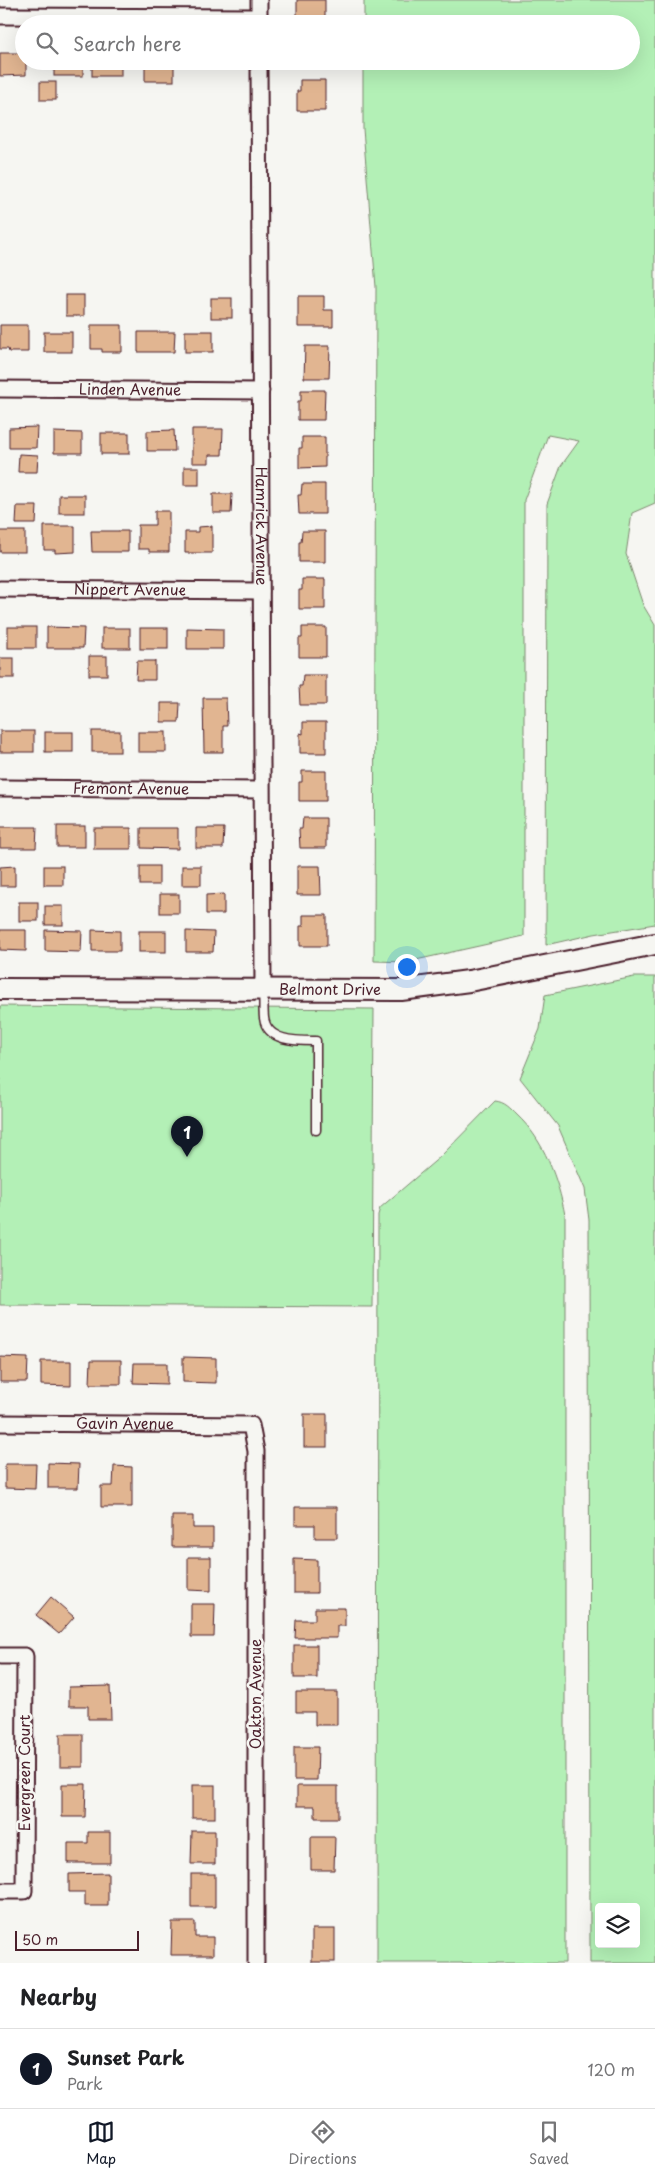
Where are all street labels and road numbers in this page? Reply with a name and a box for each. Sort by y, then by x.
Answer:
street label: Linden Avenue [79,377,181,400]
street label: Hamrick Avenue [251,467,274,585]
street label: Nippert Avenue [74,577,186,600]
street label: Fremont Avenue [73,776,189,799]
street label: Belmont Drive [279,977,381,1000]
street label: Gavin Avenue [76,1411,174,1434]
street label: Oakton Avenue [243,1639,266,1749]
street label: Evergreen Court [12,1715,35,1831]

